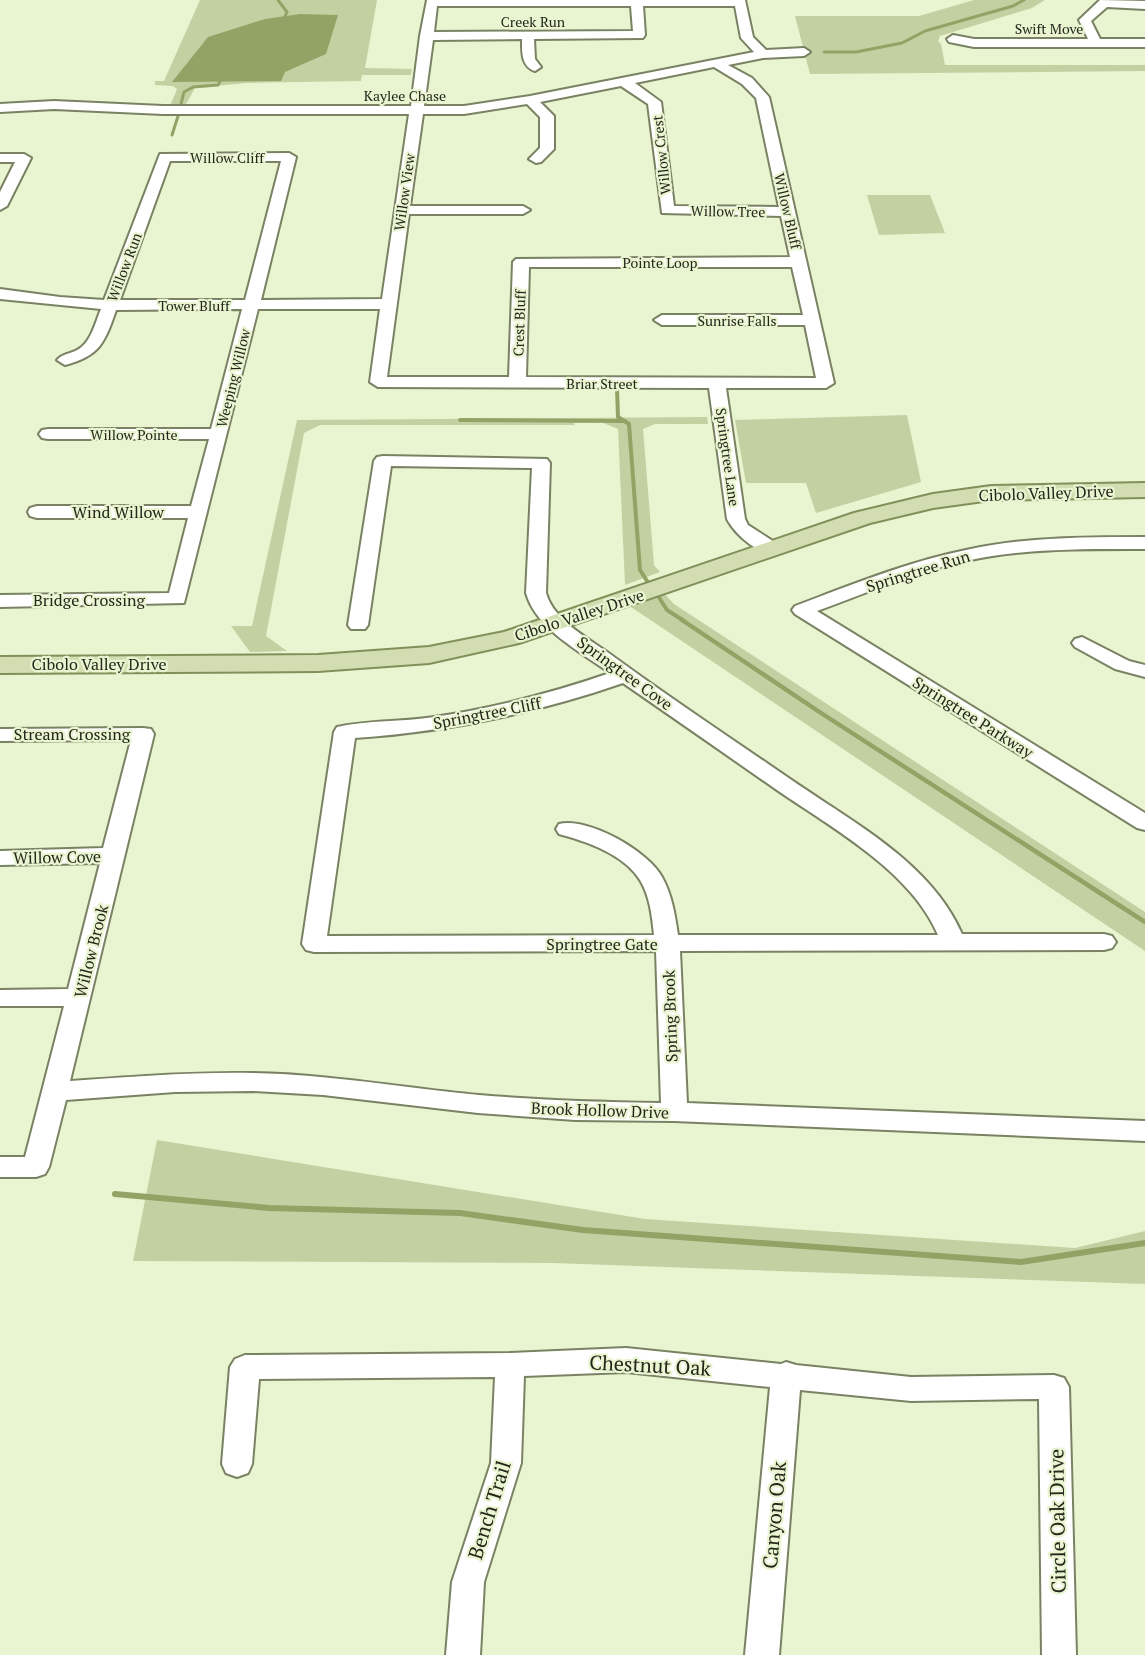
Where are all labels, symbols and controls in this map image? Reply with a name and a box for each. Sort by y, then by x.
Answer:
street label: Creek Run [501,12,566,31]
street label: Swift Move [1015,19,1083,38]
street label: Kaylee Chase [364,86,446,105]
street label: Willow Crest [647,114,675,196]
street label: Willow Cliff [190,148,265,167]
street label: Willow View [389,152,419,232]
street label: Willow Bluff [770,171,806,252]
street label: Willow Tree [691,201,765,221]
street label: Willow Run [102,229,146,304]
street label: Pointe Loop [623,253,698,272]
street label: Crest Bluff [508,288,530,357]
street label: Tower Bluff [158,296,231,315]
street label: Sunrise Falls [697,311,777,330]
street label: Weeping Willow [212,326,255,429]
street label: Briar Street [566,374,639,393]
street label: Springtree Lane [712,407,744,507]
street label: Willow Pointe [90,425,178,444]
street label: Cibolo Valley Drive [978,480,1114,506]
street label: Wind Willow [72,501,164,523]
street label: Springtree Run [863,545,973,597]
street label: Cibolo Valley Drive [511,584,647,646]
street label: Bridge Crossing [33,589,146,611]
street label: Springtree Cove [573,631,677,715]
street label: Cibolo Valley Drive [31,653,167,675]
street label: Springtree Parkway [908,671,1038,763]
street label: Springtree Cliff [431,691,544,734]
street label: Stream Crossing [14,723,131,745]
street label: Willow Cove [13,845,101,869]
street label: Willow Brook [69,901,113,1000]
street label: Springtree Gate [546,933,658,955]
street label: Spring Brook [657,969,683,1063]
street label: Brook Hollow Drive [531,1097,669,1123]
street label: Chestnut Oak [589,1348,712,1382]
street label: Circle Oak Drive [1042,1448,1072,1594]
street label: Bench Trail [461,1457,517,1563]
street label: Canyon Oak [756,1460,792,1570]

